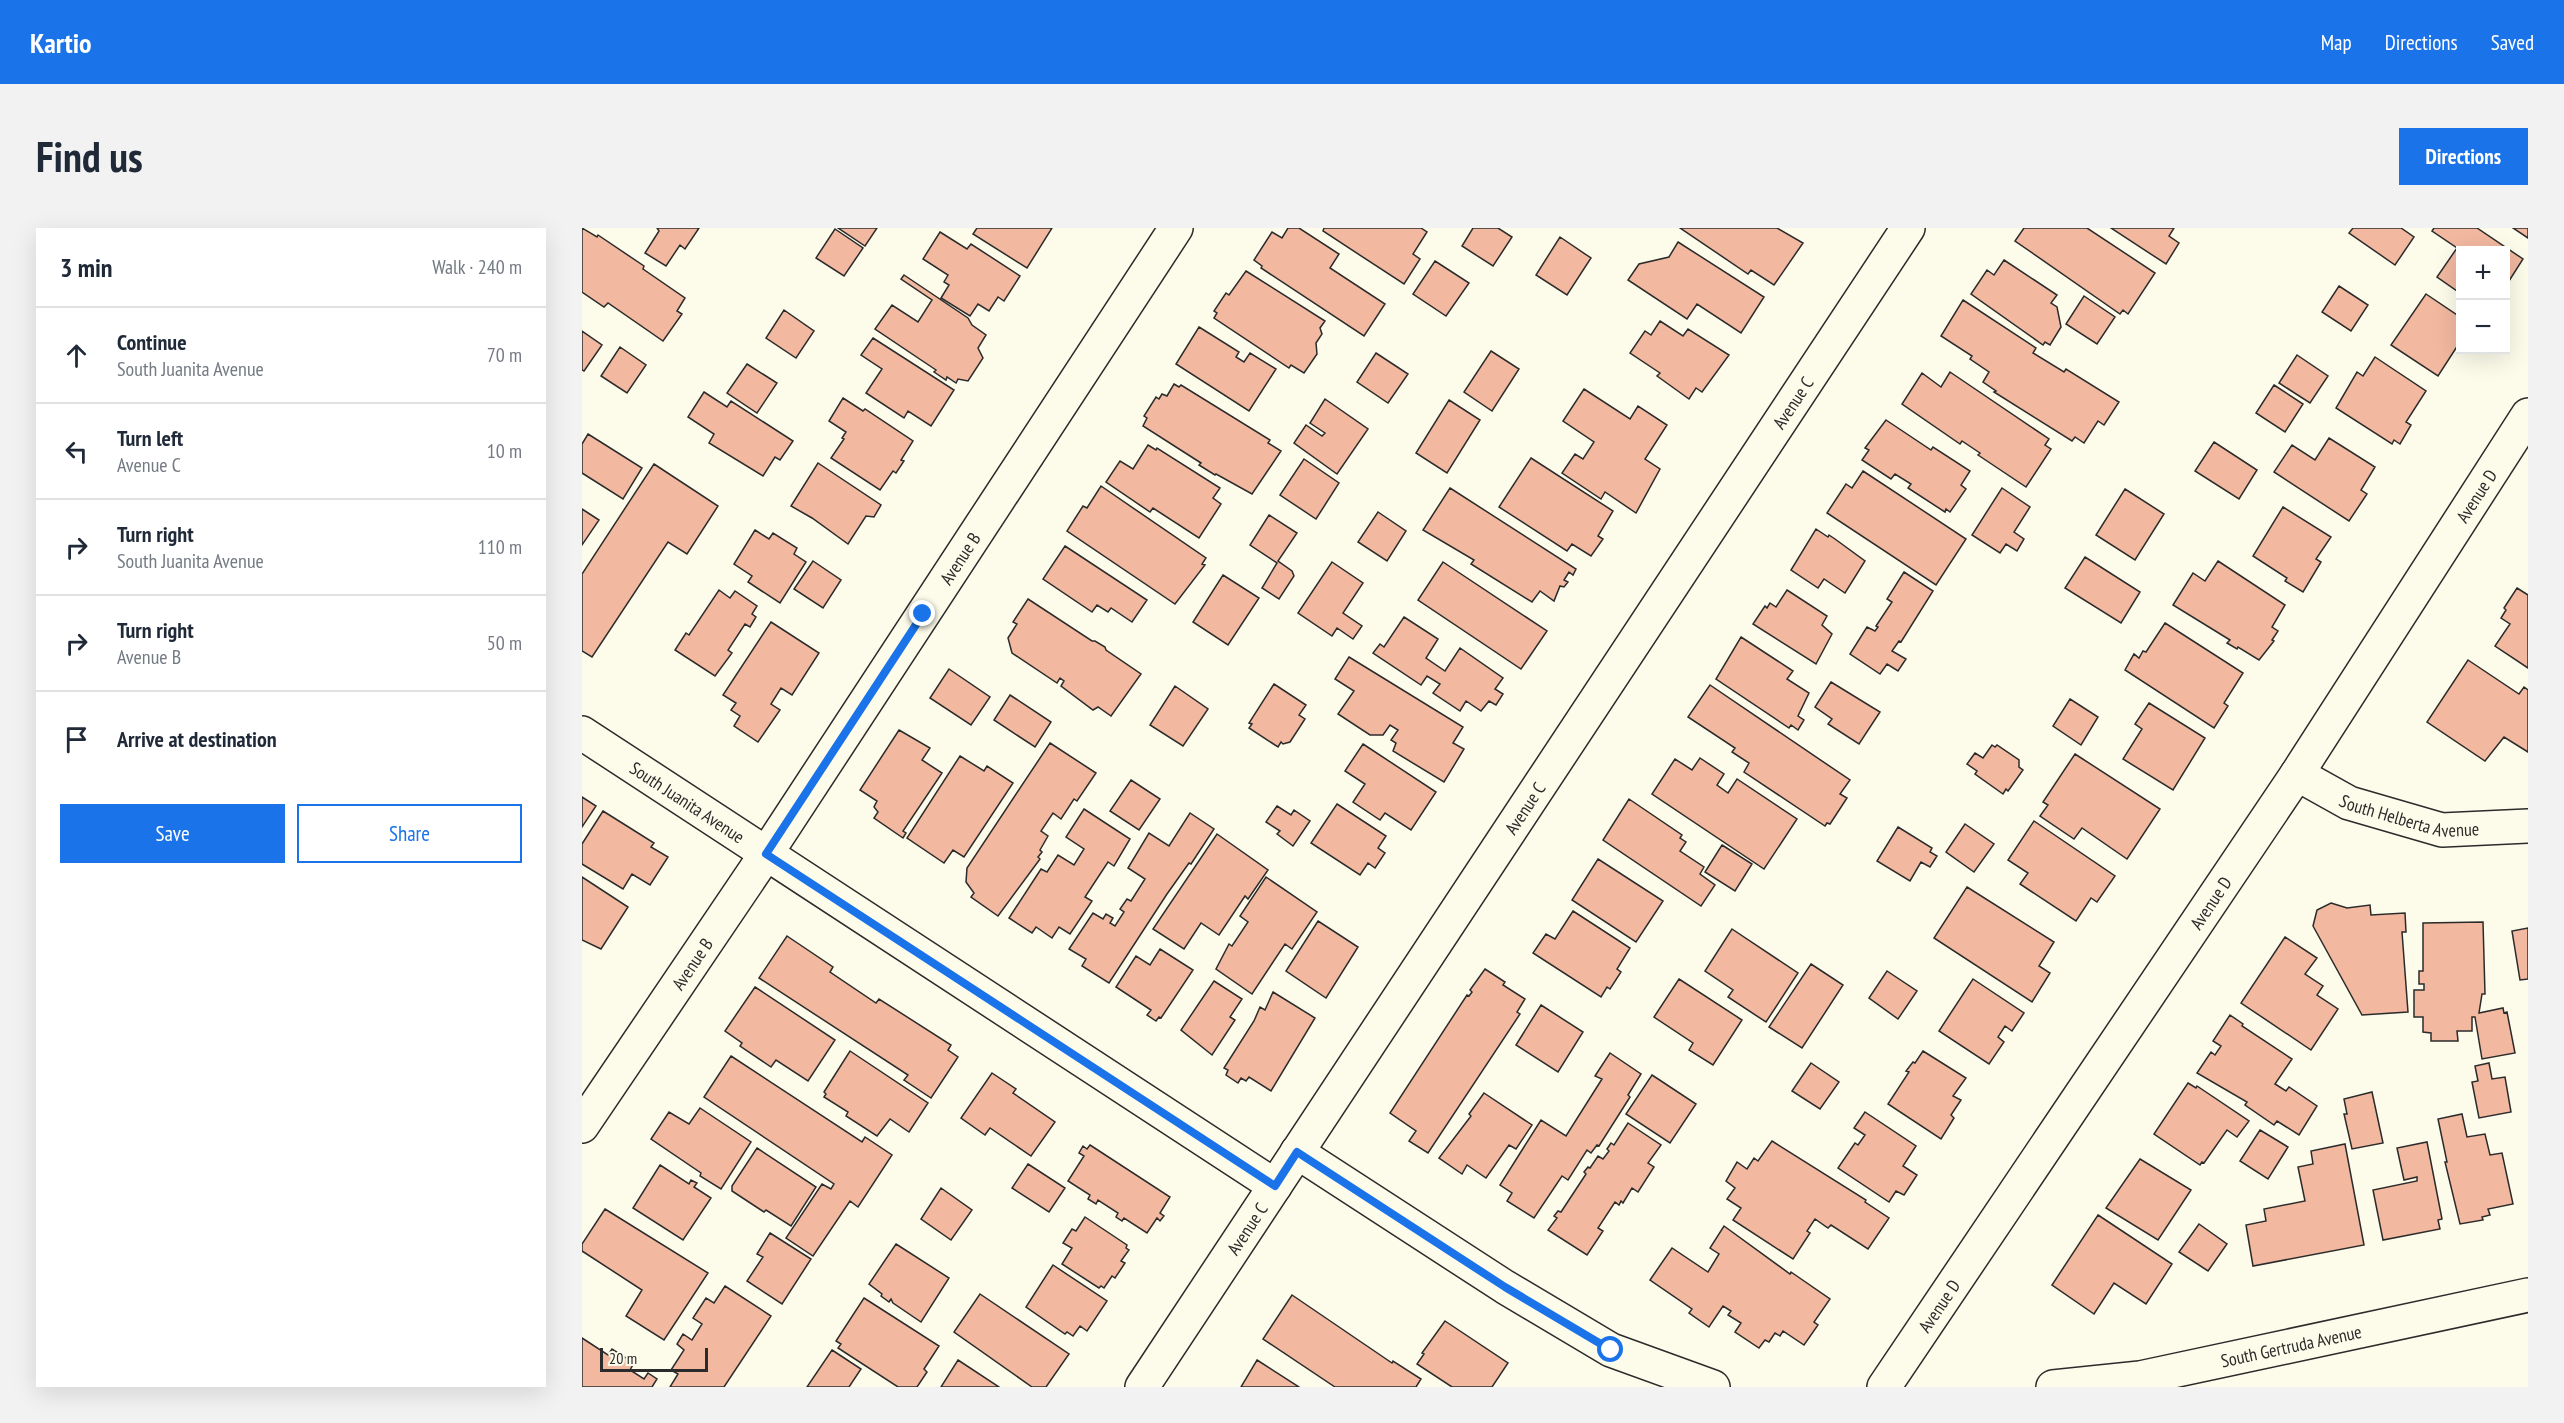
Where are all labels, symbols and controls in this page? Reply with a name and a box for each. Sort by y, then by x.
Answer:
text: Kartio [30,24,92,61]
text: Map [2321,29,2352,56]
text: Directions [2385,29,2458,56]
text: Saved [2491,29,2534,56]
button: Directions [2399,128,2528,185]
text: Find us [36,129,143,184]
map controls [2456,246,2510,354]
button: + [2456,246,2510,300]
text: 3 min [60,251,113,284]
text: Walk · 240 m [432,254,522,280]
button: − [2456,300,2510,354]
text: Continue [117,328,187,356]
icon: ahead [60,339,93,372]
text: 70 m [487,342,522,368]
text: South Juanita Avenue [117,356,264,382]
street label: Avenue C [1767,372,1818,433]
text: Turn left [117,424,183,452]
icon: left [60,435,93,468]
text: 10 m [487,438,522,464]
text: Avenue C [117,452,181,478]
street label: Avenue D [2450,465,2502,527]
text: Turn right [117,520,194,548]
street label: Avenue B [934,528,985,589]
icon: right [60,531,93,564]
text: 110 m [478,534,522,560]
text: South Juanita Avenue [117,548,264,574]
route end [909,600,935,626]
text: Turn right [117,616,194,644]
icon: right [60,627,93,660]
text: 50 m [487,630,522,656]
text: Avenue B [117,644,181,670]
icon: arrive [60,723,93,756]
text: Arrive at destination [117,725,277,753]
street label: South Juanita Avenue [626,756,749,848]
street label: Avenue C [1499,778,1550,838]
street label: South Helberta Avenue [2336,789,2480,842]
button: Save [60,804,285,863]
button: Share [297,804,522,863]
street label: Avenue D [2184,872,2236,933]
street label: Avenue B [666,933,718,994]
street label: Avenue C [1221,1198,1272,1259]
street label: Avenue D [1913,1275,1965,1337]
street label: South Gertruda Avenue [2219,1319,2364,1372]
route start [1597,1336,1623,1362]
scale bar [600,1345,708,1372]
text: 20 m [609,1348,637,1368]

